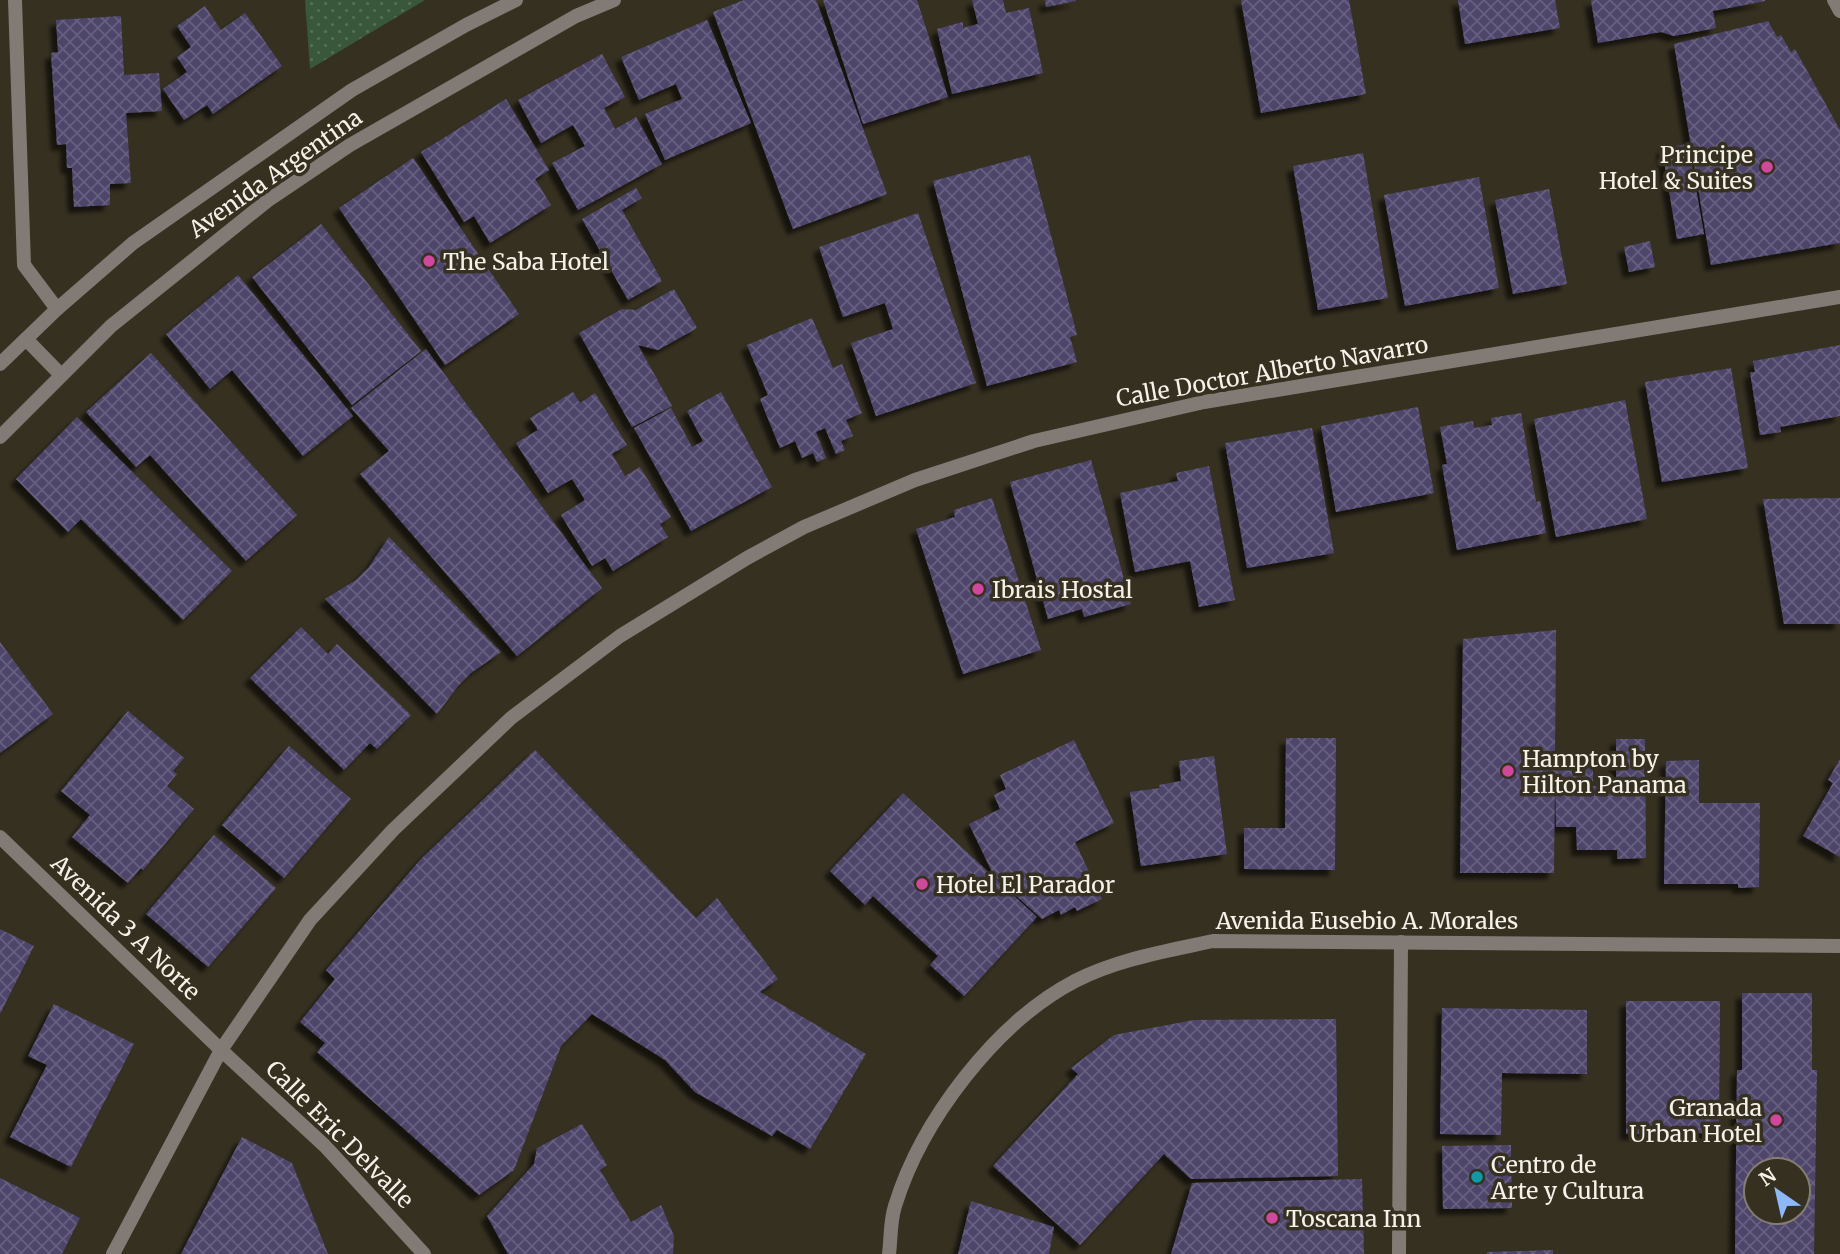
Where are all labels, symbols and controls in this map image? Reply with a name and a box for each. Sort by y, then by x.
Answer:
street label: Avenida Argentina [182,102,367,244]
place label: Principe Hotel & Suites [1599,140,1753,195]
marker: Principe Hotel & Suites [1759,159,1775,175]
place label: The Saba Hotel [443,247,609,276]
marker: The Saba Hotel [421,253,437,269]
street label: Calle Doctor Alberto Navarro [1114,329,1430,413]
place label: Ibrais Hostal [992,575,1133,604]
marker: Ibrais Hostal [970,581,986,597]
place label: Hampton by Hilton Panama [1522,744,1687,799]
marker: Hampton by Hilton Panama [1500,763,1516,779]
street label: Avenida 3 A Norte [45,848,207,1006]
place label: Hotel El Parador [936,870,1115,899]
marker: Hotel El Parador [914,876,930,892]
street label: Avenida Eusebio A. Morales [1215,906,1518,935]
street label: Calle Eric Delvalle [260,1054,420,1214]
place label: Granada Urban Hotel [1629,1093,1762,1148]
marker: Granada Urban Hotel [1768,1112,1784,1128]
place label: Centro de Arte y Cultura [1490,1150,1644,1205]
north arrow [1742,1156,1812,1226]
text: N [1755,1163,1780,1191]
marker: Centro de Arte y Cultura [1469,1169,1485,1185]
place label: Toscana Inn [1286,1204,1422,1233]
marker: Toscana Inn [1264,1210,1280,1226]

